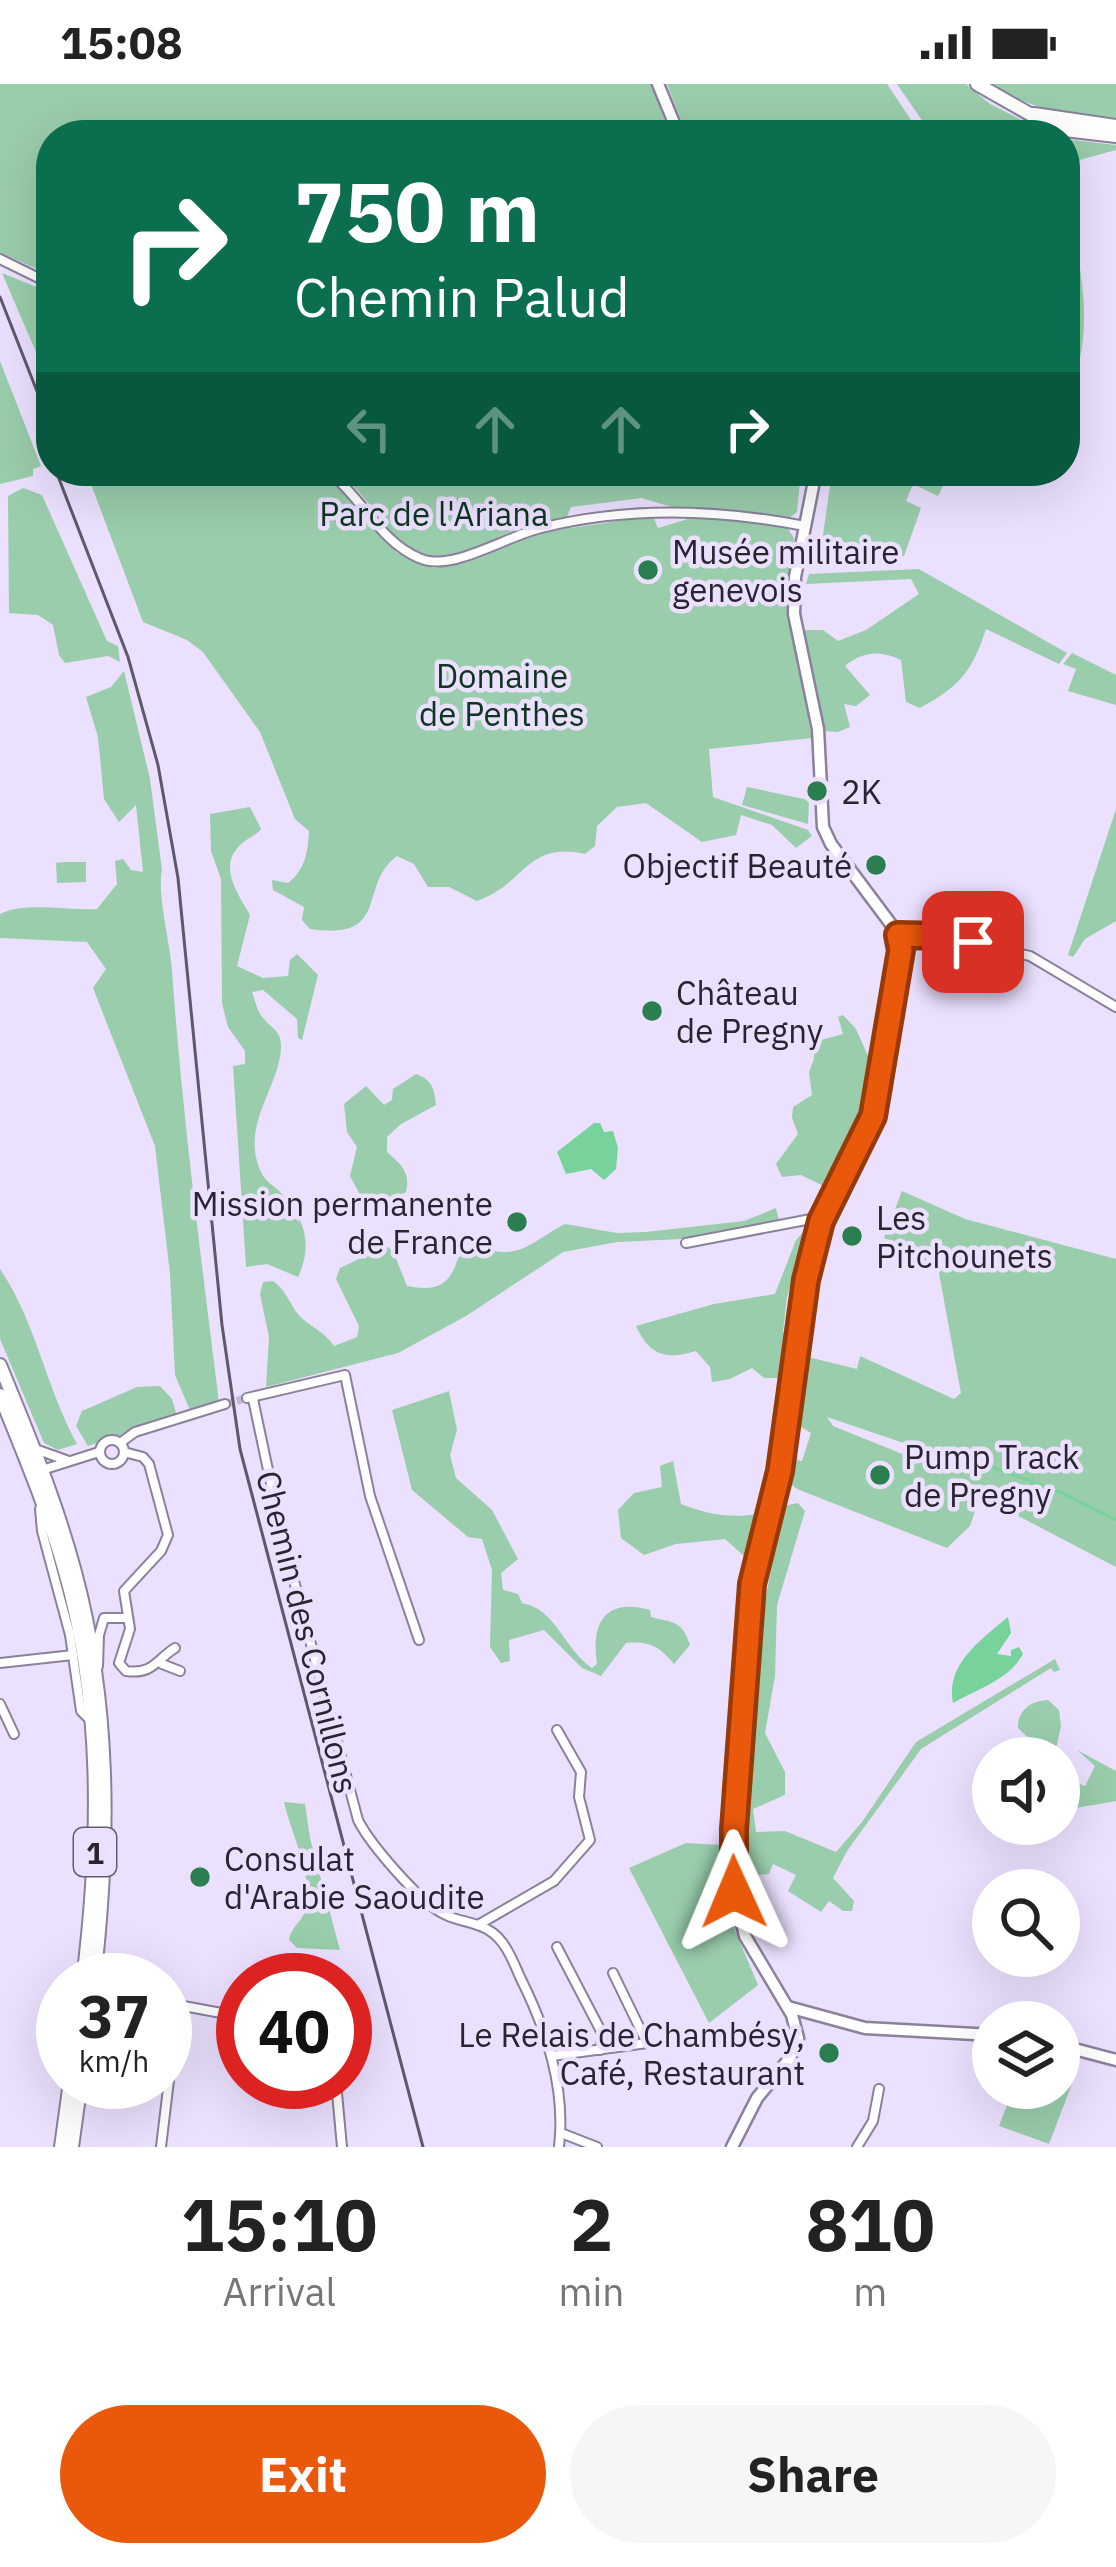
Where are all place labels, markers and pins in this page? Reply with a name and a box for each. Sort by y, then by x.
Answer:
place label: Musée militaire genevois [672,530,899,611]
marker: Musée militaire genevois [635,557,661,583]
place label: 2K [841,770,882,813]
marker: 2K [804,778,830,804]
place label: Objectif Beauté [623,844,852,887]
marker: Objectif Beauté [863,852,889,878]
pin [922,891,1024,993]
place label: Château de Pregny [676,971,823,1052]
marker: Château de Pregny [639,998,665,1024]
place label: Mission permanente de France [192,1182,493,1263]
place label: Les Pitchounets [876,1196,1053,1277]
marker: Mission permanente de France [504,1209,530,1235]
marker: Les Pitchounets [839,1223,865,1249]
place label: Pump Track de Pregny [904,1435,1079,1516]
marker: Pump Track de Pregny [867,1462,893,1488]
place label: Consulat d'Arabie Saoudite [224,1837,485,1918]
marker: Consulat d'Arabie Saoudite [187,1864,213,1890]
place label: Le Relais de Chambésy, Café, Restaurant [458,2013,805,2094]
marker: Le Relais de Chambésy, Café, Restaurant [816,2040,842,2066]

